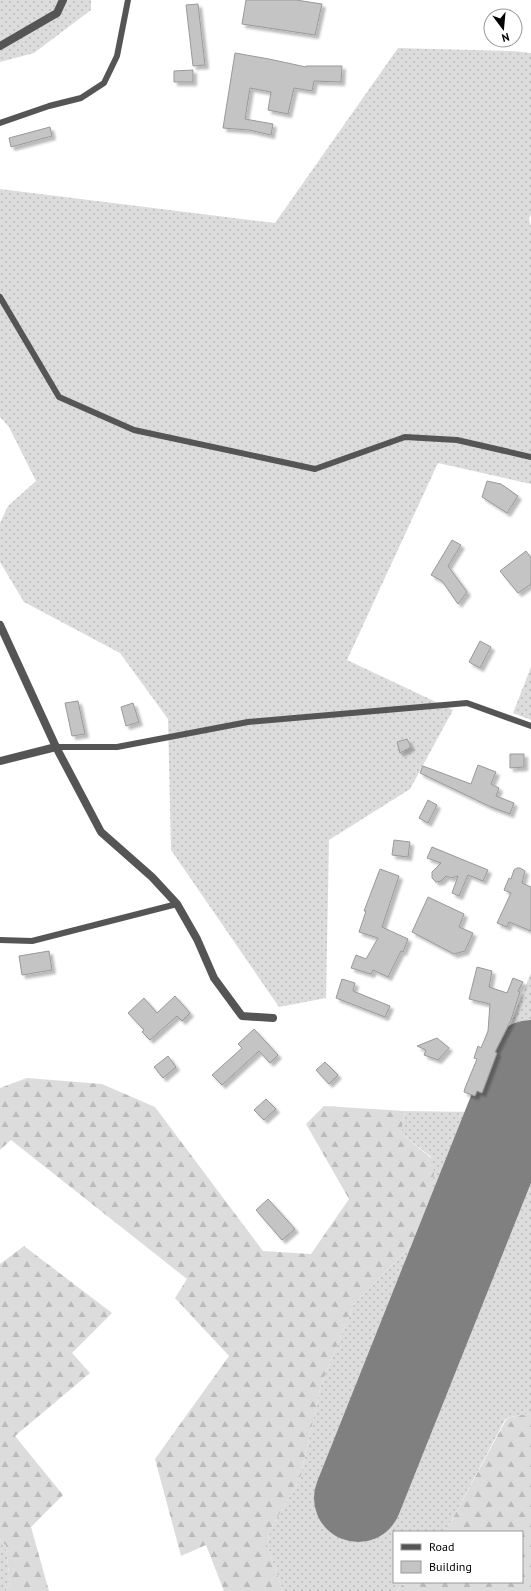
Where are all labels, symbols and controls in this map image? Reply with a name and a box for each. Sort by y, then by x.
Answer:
north arrow [483,8,523,48]
text: N [500,30,511,45]
legend [393,1531,523,1583]
text: Road [429,1539,454,1554]
text: Building [429,1559,472,1574]

